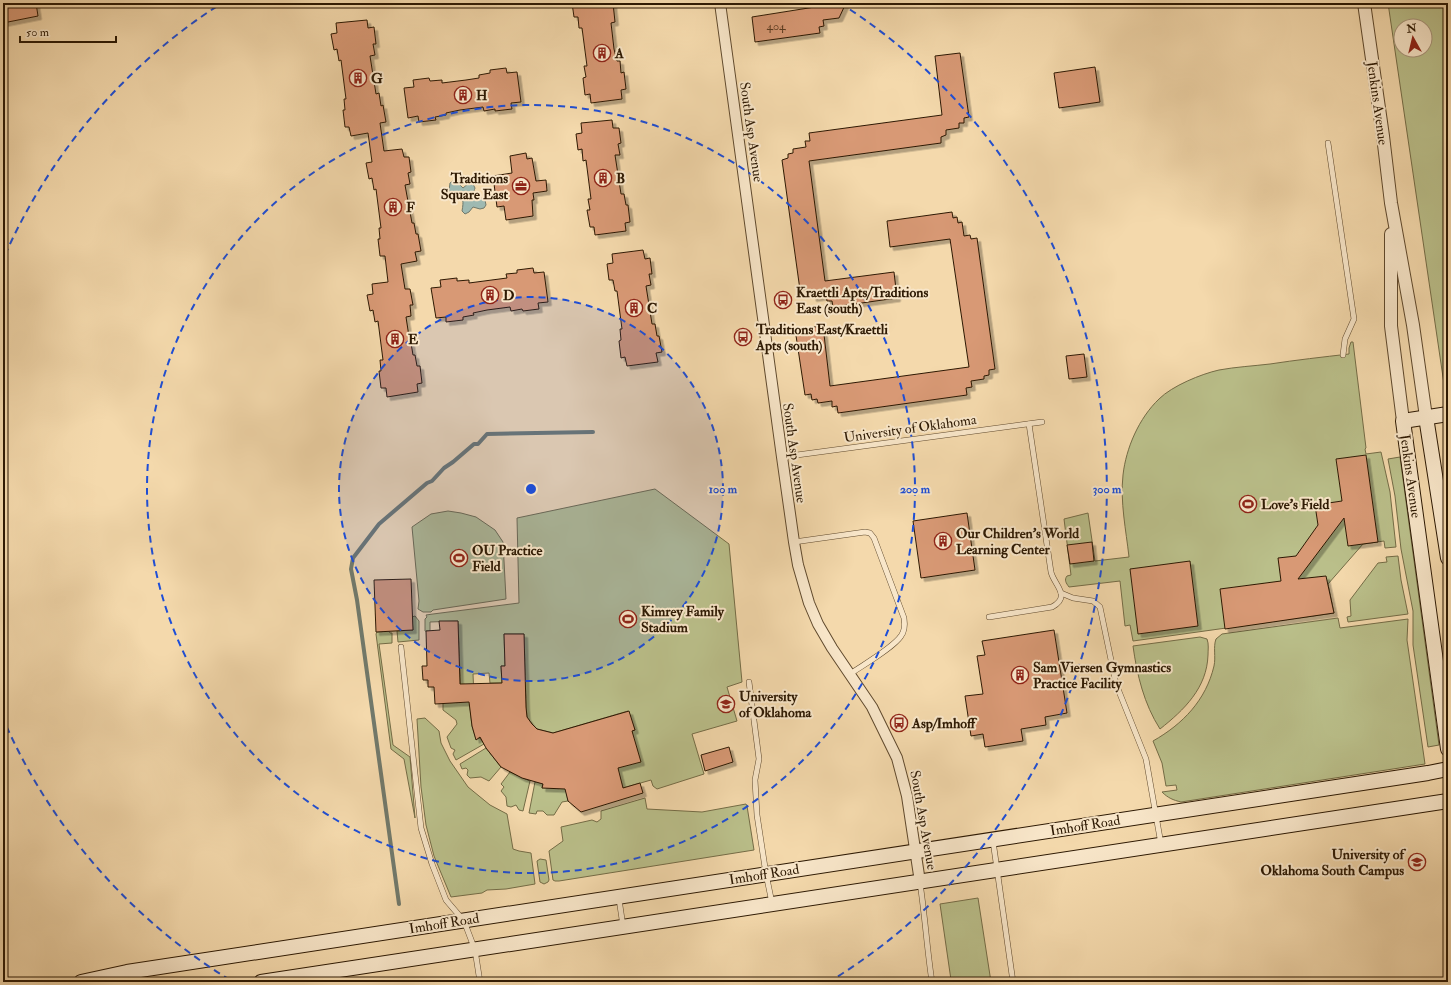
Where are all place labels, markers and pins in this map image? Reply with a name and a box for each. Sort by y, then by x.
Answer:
building icon: A [592,43,612,63]
place label: A [614,45,624,62]
building icon: G [348,68,368,88]
place label: G [371,70,383,87]
building icon: H [453,85,473,105]
place label: H [476,87,488,104]
building icon: B [593,168,613,188]
place label: Traditions Square East [441,170,508,204]
place label: B [616,170,625,187]
office icon: Traditions Square East [511,176,531,196]
building icon: F [383,197,403,217]
place label: F [406,199,415,216]
place label: Kraettli Apts/Traditions East (south) [796,284,928,317]
building icon: D [480,285,500,305]
place label: D [503,287,514,304]
bus stop icon: Kraettli Apts/Traditions East (south) [773,290,793,310]
building icon: C [624,298,644,318]
place label: C [647,300,657,317]
place label: Traditions East/Kraettli Apts (south) [755,321,888,355]
bus stop icon: Traditions East/Kraettli Apts (south) [733,327,753,347]
building icon: E [385,329,405,349]
place label: E [408,331,418,348]
centre of rings [524,482,538,496]
sports icon: Love's Field [1238,494,1258,514]
place label: Love's Field [1261,496,1329,513]
place label: Our Children’s World Learning Center [956,525,1079,559]
building icon: Our Children’s World Learning Center [933,531,953,551]
place label: OU Practice Field [472,542,542,575]
sports icon: OU Practice Field [449,548,469,568]
place label: Kimrey Family Stadium [641,603,725,636]
sports icon: Kimrey Family Stadium [618,609,638,629]
place label: Sam Viersen Gymnastics Practice Facility [1033,659,1171,693]
building icon: Sam Viersen Gymnastics Practice Facility [1010,665,1030,685]
place label: University of Oklahoma [739,688,813,721]
school or university icon: University of Oklahoma [716,694,736,714]
bus stop icon: Asp/Imhoff [889,713,909,733]
place label: Asp/Imhoff [911,715,978,733]
place label: University of Oklahoma South Campus [1261,846,1406,880]
school or university icon: University of Oklahoma South Campus [1407,852,1427,872]

